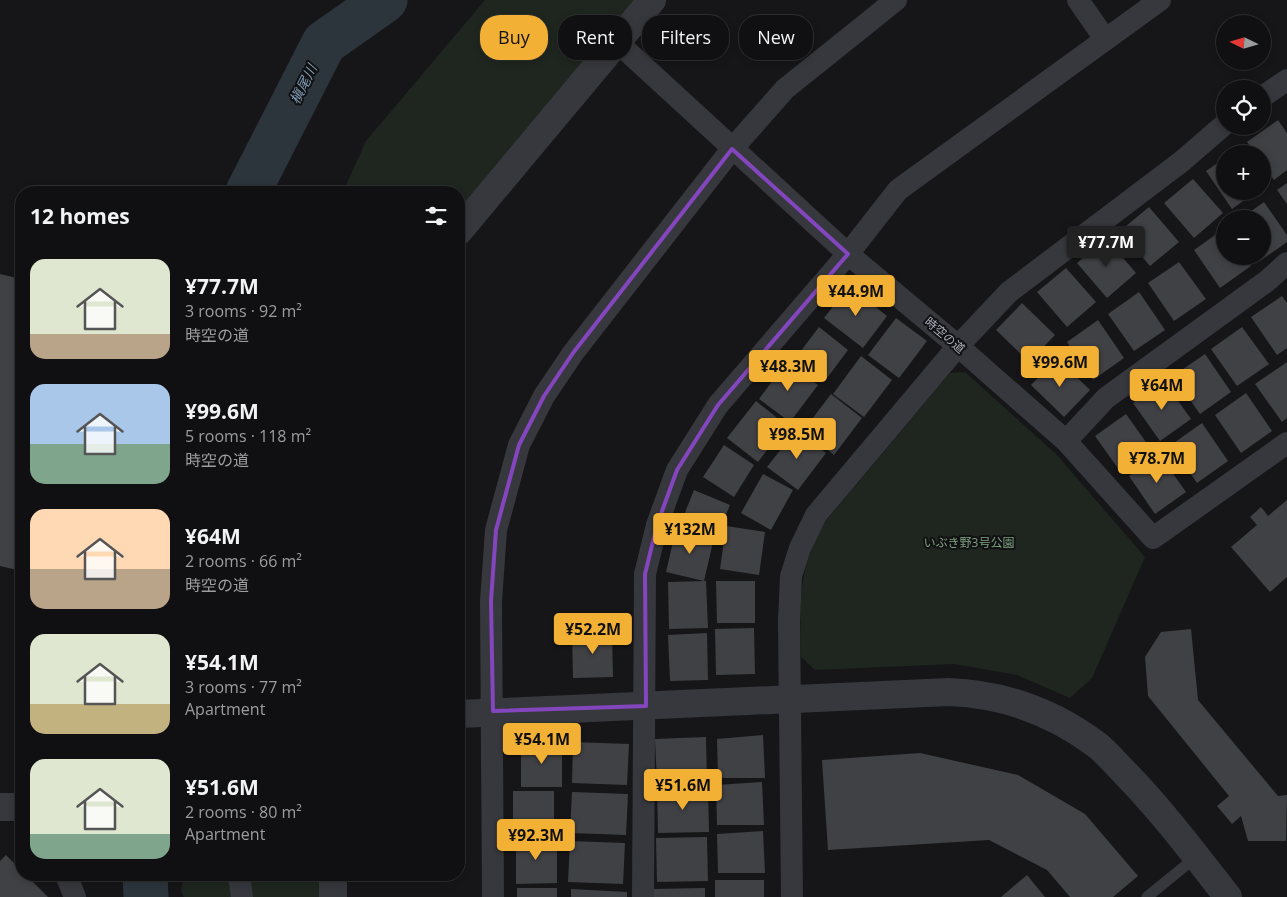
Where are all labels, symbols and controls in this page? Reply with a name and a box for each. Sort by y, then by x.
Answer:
chip: Buy [480,15,548,60]
chip: Rent [558,15,632,60]
chip: Filters [642,15,729,60]
chip: New [739,15,813,60]
north arrow [1216,15,1271,70]
map controls [1216,15,1271,265]
water label: 槇尾川 [285,59,322,107]
button: locate [1216,80,1271,135]
button: + [1216,145,1271,200]
text: 12 homes [30,202,130,230]
icon: filters [422,202,450,230]
button: − [1216,210,1271,265]
pin: ¥77.7M [1065,226,1147,268]
text: ¥77.7M [1078,231,1134,253]
text: ¥77.7M [185,272,259,300]
pin: ¥44.9M [815,274,897,317]
icon: home [70,279,130,339]
text: ¥44.9M [828,280,884,302]
text: 3 rooms · 92 m² [185,300,302,322]
street label: 時空の道 [921,313,969,357]
text: 時空の道 [185,324,249,346]
pin: ¥99.6M [1019,346,1101,388]
pin: ¥48.3M [747,350,829,392]
text: ¥99.6M [1032,351,1088,373]
text: ¥48.3M [760,355,816,377]
pin: ¥64M [1132,368,1192,411]
text: ¥64M [1141,374,1183,396]
text: ¥99.6M [185,397,259,425]
icon: home [70,404,130,464]
pin: ¥98.5M [756,418,838,460]
text: ¥98.5M [769,423,825,445]
text: 5 rooms · 118 m² [185,425,311,447]
pin: ¥78.7M [1116,442,1198,484]
text: ¥78.7M [1129,447,1185,469]
text: 時空の道 [185,449,249,471]
pin: ¥132M [655,512,725,555]
text: ¥132M [664,518,716,540]
text: ¥64M [185,522,241,550]
icon: home [70,529,130,589]
park label: いぶき野3号公園 [924,534,1014,551]
text: 2 rooms · 66 m² [185,550,302,572]
text: 時空の道 [185,574,249,596]
pin: ¥52.2M [552,612,634,655]
text: ¥52.2M [565,618,621,640]
text: ¥54.1M [185,648,259,676]
icon: home [70,654,130,714]
text: 3 rooms · 77 m² [185,676,302,698]
text: Apartment [185,698,265,720]
pin: ¥54.1M [501,722,583,765]
text: ¥54.1M [514,728,570,750]
pin: ¥51.6M [642,768,724,811]
text: ¥51.6M [185,773,259,801]
text: ¥51.6M [655,774,711,796]
icon: home [70,779,130,839]
text: 2 rooms · 80 m² [185,801,302,823]
pin: ¥92.3M [495,818,577,861]
text: Apartment [185,823,265,845]
text: ¥92.3M [508,824,564,846]

